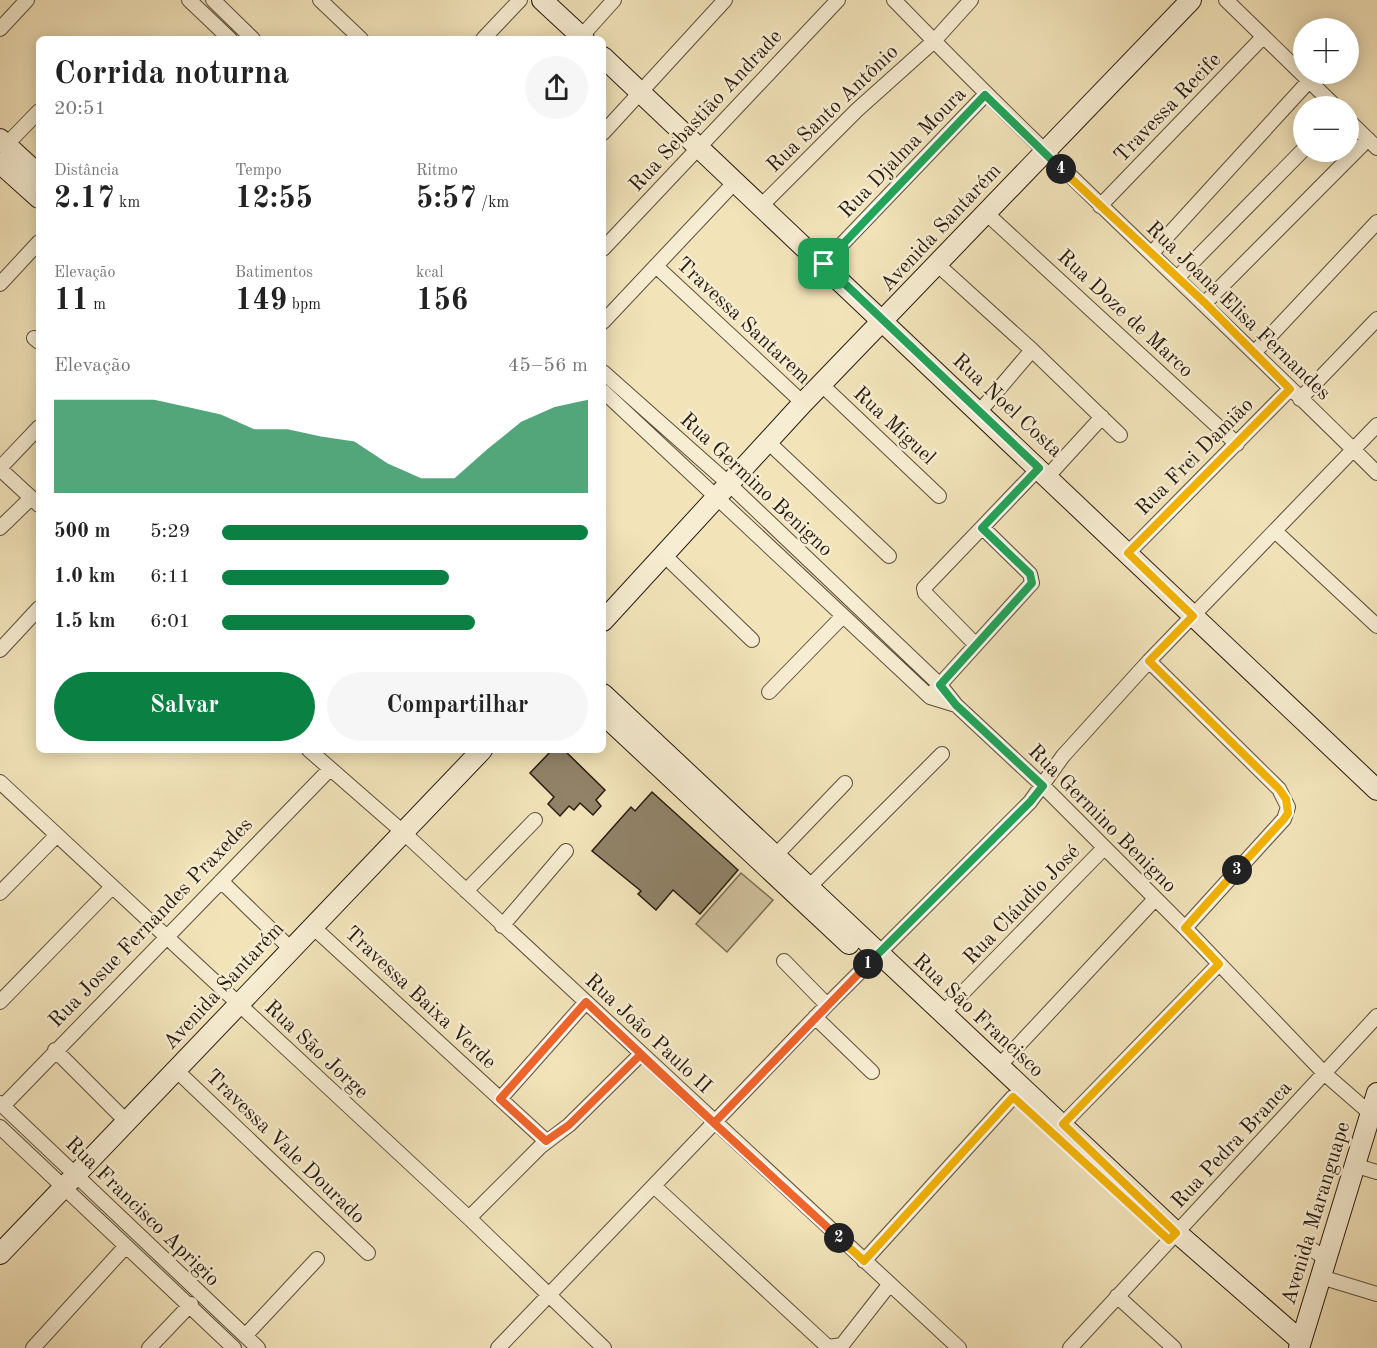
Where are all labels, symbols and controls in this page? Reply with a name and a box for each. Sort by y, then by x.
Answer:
map controls [1293,18,1359,162]
button: + [1293,18,1359,84]
street label: Rua Sebastião Andrade [626,26,786,196]
street label: Rua Santo Antônio [763,41,903,177]
street label: Travessa Recife [1111,49,1226,167]
button: share [525,56,588,119]
text: Corrida noturna [54,58,289,91]
street label: Rua Djalma Moura [836,84,971,222]
button: − [1293,96,1359,162]
text: 20:51 [54,99,106,119]
pin: 4 [1046,154,1076,184]
street label: Avenida Santarém [877,160,1005,296]
text: 4 [1056,161,1066,177]
text: Distância [54,163,119,179]
text: Tempo [235,163,282,179]
text: Ritmo [416,163,458,179]
text: 2.17 [54,184,115,214]
text: 12:55 [235,184,313,214]
text: 5:57 [416,184,477,214]
text: km [115,195,140,211]
text: /km [477,195,509,211]
street label: Rua Joana Elisa Fernandes [1142,218,1334,404]
pin [798,238,849,289]
street label: Rua Doze de Marco [1053,246,1197,382]
icon: arrive [807,247,840,280]
street label: Travessa Santarem [672,254,814,388]
text: Elevação [54,265,115,281]
text: Batimentos [235,265,313,281]
text: kcal [416,265,444,281]
text: 11 [54,286,89,316]
text: 149 [235,286,287,316]
text: 156 [416,286,468,316]
text: m [89,297,106,313]
text: bpm [287,297,321,313]
street label: Rua Noel Costa [948,350,1066,462]
text: Elevação [54,356,131,376]
text: 45–56 m [508,356,588,376]
street label: Rua Miguel [849,383,939,469]
street label: Rua Frei Damião [1132,394,1258,520]
street label: Rua Germino Benigno [676,409,836,561]
text: 500 m [54,522,110,542]
text: 5:29 [150,522,190,542]
text: 1.0 km [54,567,116,587]
text: 6:11 [150,567,190,587]
text: 1.5 km [54,612,116,632]
text: 6:01 [150,612,190,632]
button: Salvar [54,672,315,741]
button: Compartilhar [327,672,588,741]
street label: Rua Germino Benigno [1024,741,1180,897]
street label: Rua Josue Fernandes Praxedes [45,814,257,1032]
street label: Rua Cláudio José [960,841,1084,969]
pin: 3 [1222,855,1252,885]
text: 3 [1232,862,1242,878]
street label: Avenida Santarém [160,918,288,1054]
street label: Travessa Baixa Verde [340,923,500,1073]
pin: 1 [853,949,883,979]
street label: Rua São Francisco [909,950,1047,1082]
text: 1 [863,956,873,972]
street label: Rua João Paulo II [581,970,715,1098]
street label: Rua São Jorge [260,997,372,1103]
street label: Travessa Vale Dourado [201,1066,369,1228]
street label: Rua Pedra Branca [1168,1077,1296,1213]
street label: Avenida Maranguape [1279,1119,1354,1308]
street label: Rua Francisco Aprigio [61,1133,223,1291]
pin: 2 [824,1223,854,1253]
text: 2 [834,1230,844,1246]

